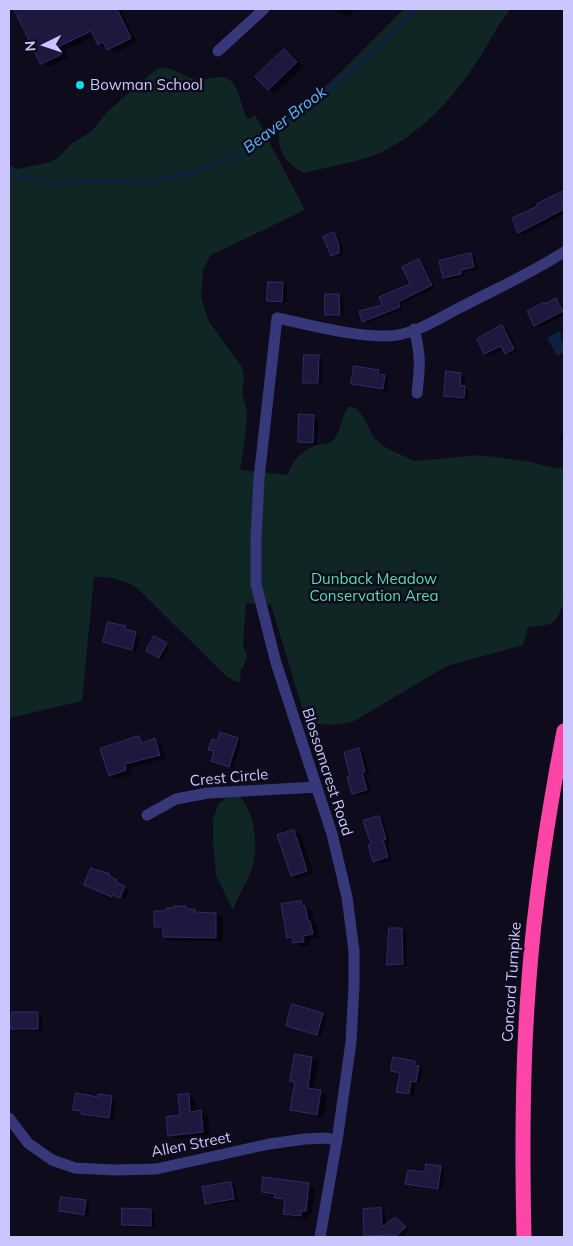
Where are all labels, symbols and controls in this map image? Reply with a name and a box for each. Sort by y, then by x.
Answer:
north arrow [20,20,70,70]
text: N [21,40,39,52]
place label: Bowman School [90,76,203,94]
marker: Bowman School [74,79,86,91]
water label: Beaver Brook [240,82,330,158]
park label: Dunback Meadow Conservation Area [309,570,439,605]
street label: Blossomcrest Road [298,706,356,838]
street label: Crest Circle [189,766,269,790]
street label: Concord Turnpike [499,921,525,1043]
street label: Allen Street [150,1128,232,1162]

